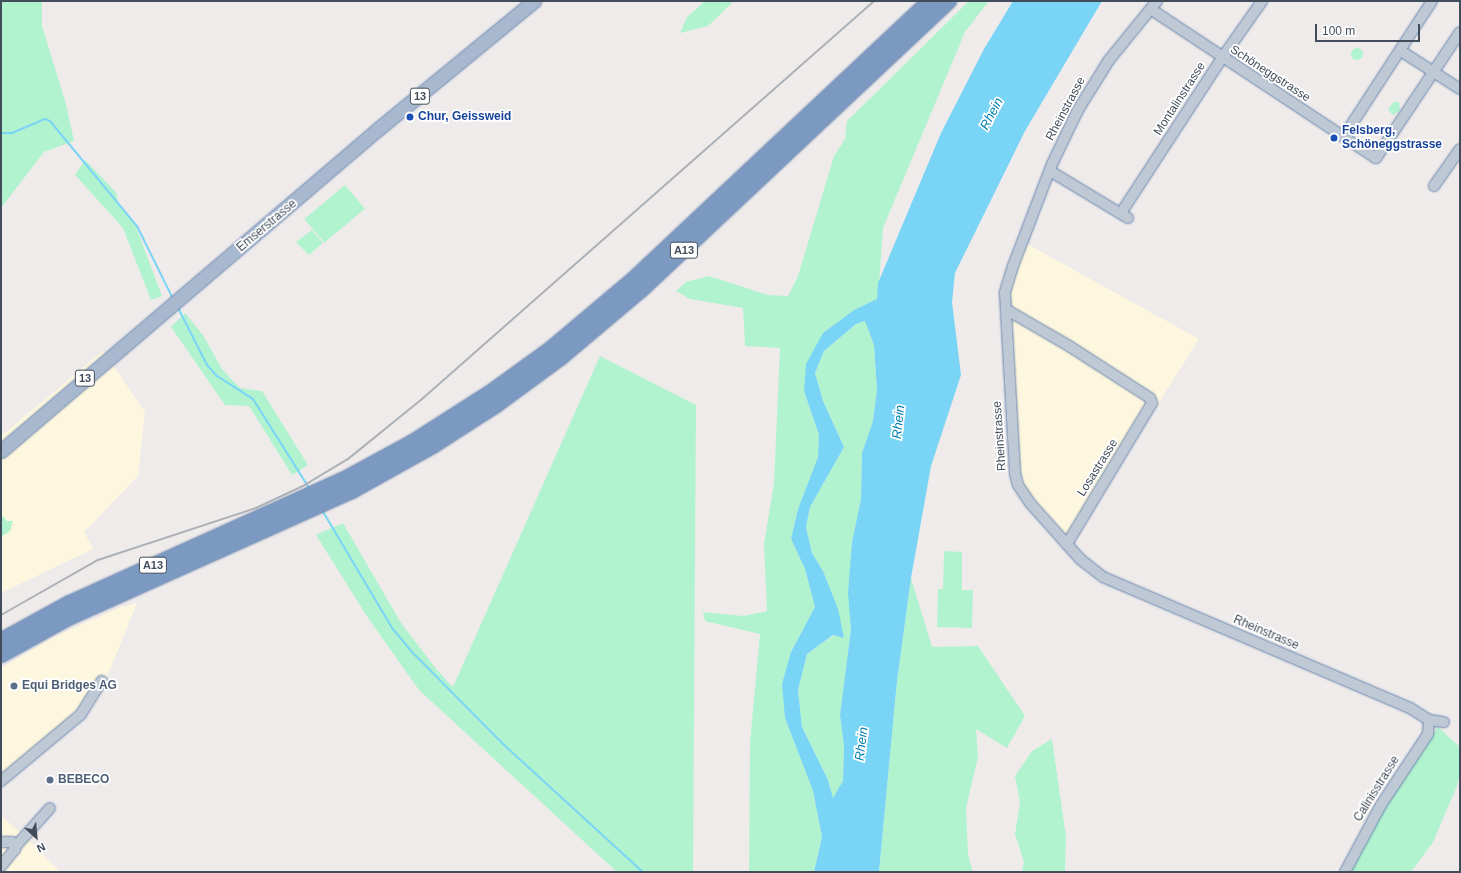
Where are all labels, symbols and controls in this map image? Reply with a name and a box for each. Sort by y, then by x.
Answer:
scale bar [1317,16,1422,42]
text: 100 m [1322,24,1355,38]
street label: Schöneggstrasse [1227,43,1313,105]
street label: Montalinstrasse [1151,60,1209,138]
street label: Rheinstrasse [1043,75,1089,143]
road number: 13 [409,87,431,105]
water label: Rhein [977,95,1007,133]
place label: Chur, Geissweid [418,110,511,124]
marker: Chur, Geissweid [405,112,415,122]
place label: Felsberg, Schöneggstrasse [1342,124,1442,152]
marker: Felsberg, Schöneggstrasse [1329,133,1339,143]
street label: Emserstrasse [234,197,300,255]
road number: A13 [669,241,699,259]
road number: 13 [74,369,96,387]
street label: Rheinstrasse [990,401,1010,471]
water label: Rhein [889,404,909,440]
street label: Losastrasse [1075,437,1121,499]
road number: A13 [138,556,168,574]
street label: Rheinstrasse [1231,613,1301,653]
place label: Equi Bridges AG [22,679,117,693]
marker: Equi Bridges AG [9,681,19,691]
water label: Rhein [852,726,872,762]
street label: Calinisstrasse [1351,754,1403,824]
place label: BEBECO [58,773,109,787]
marker: BEBECO [45,775,55,785]
north arrow [16,817,56,857]
text: N [35,841,47,855]

